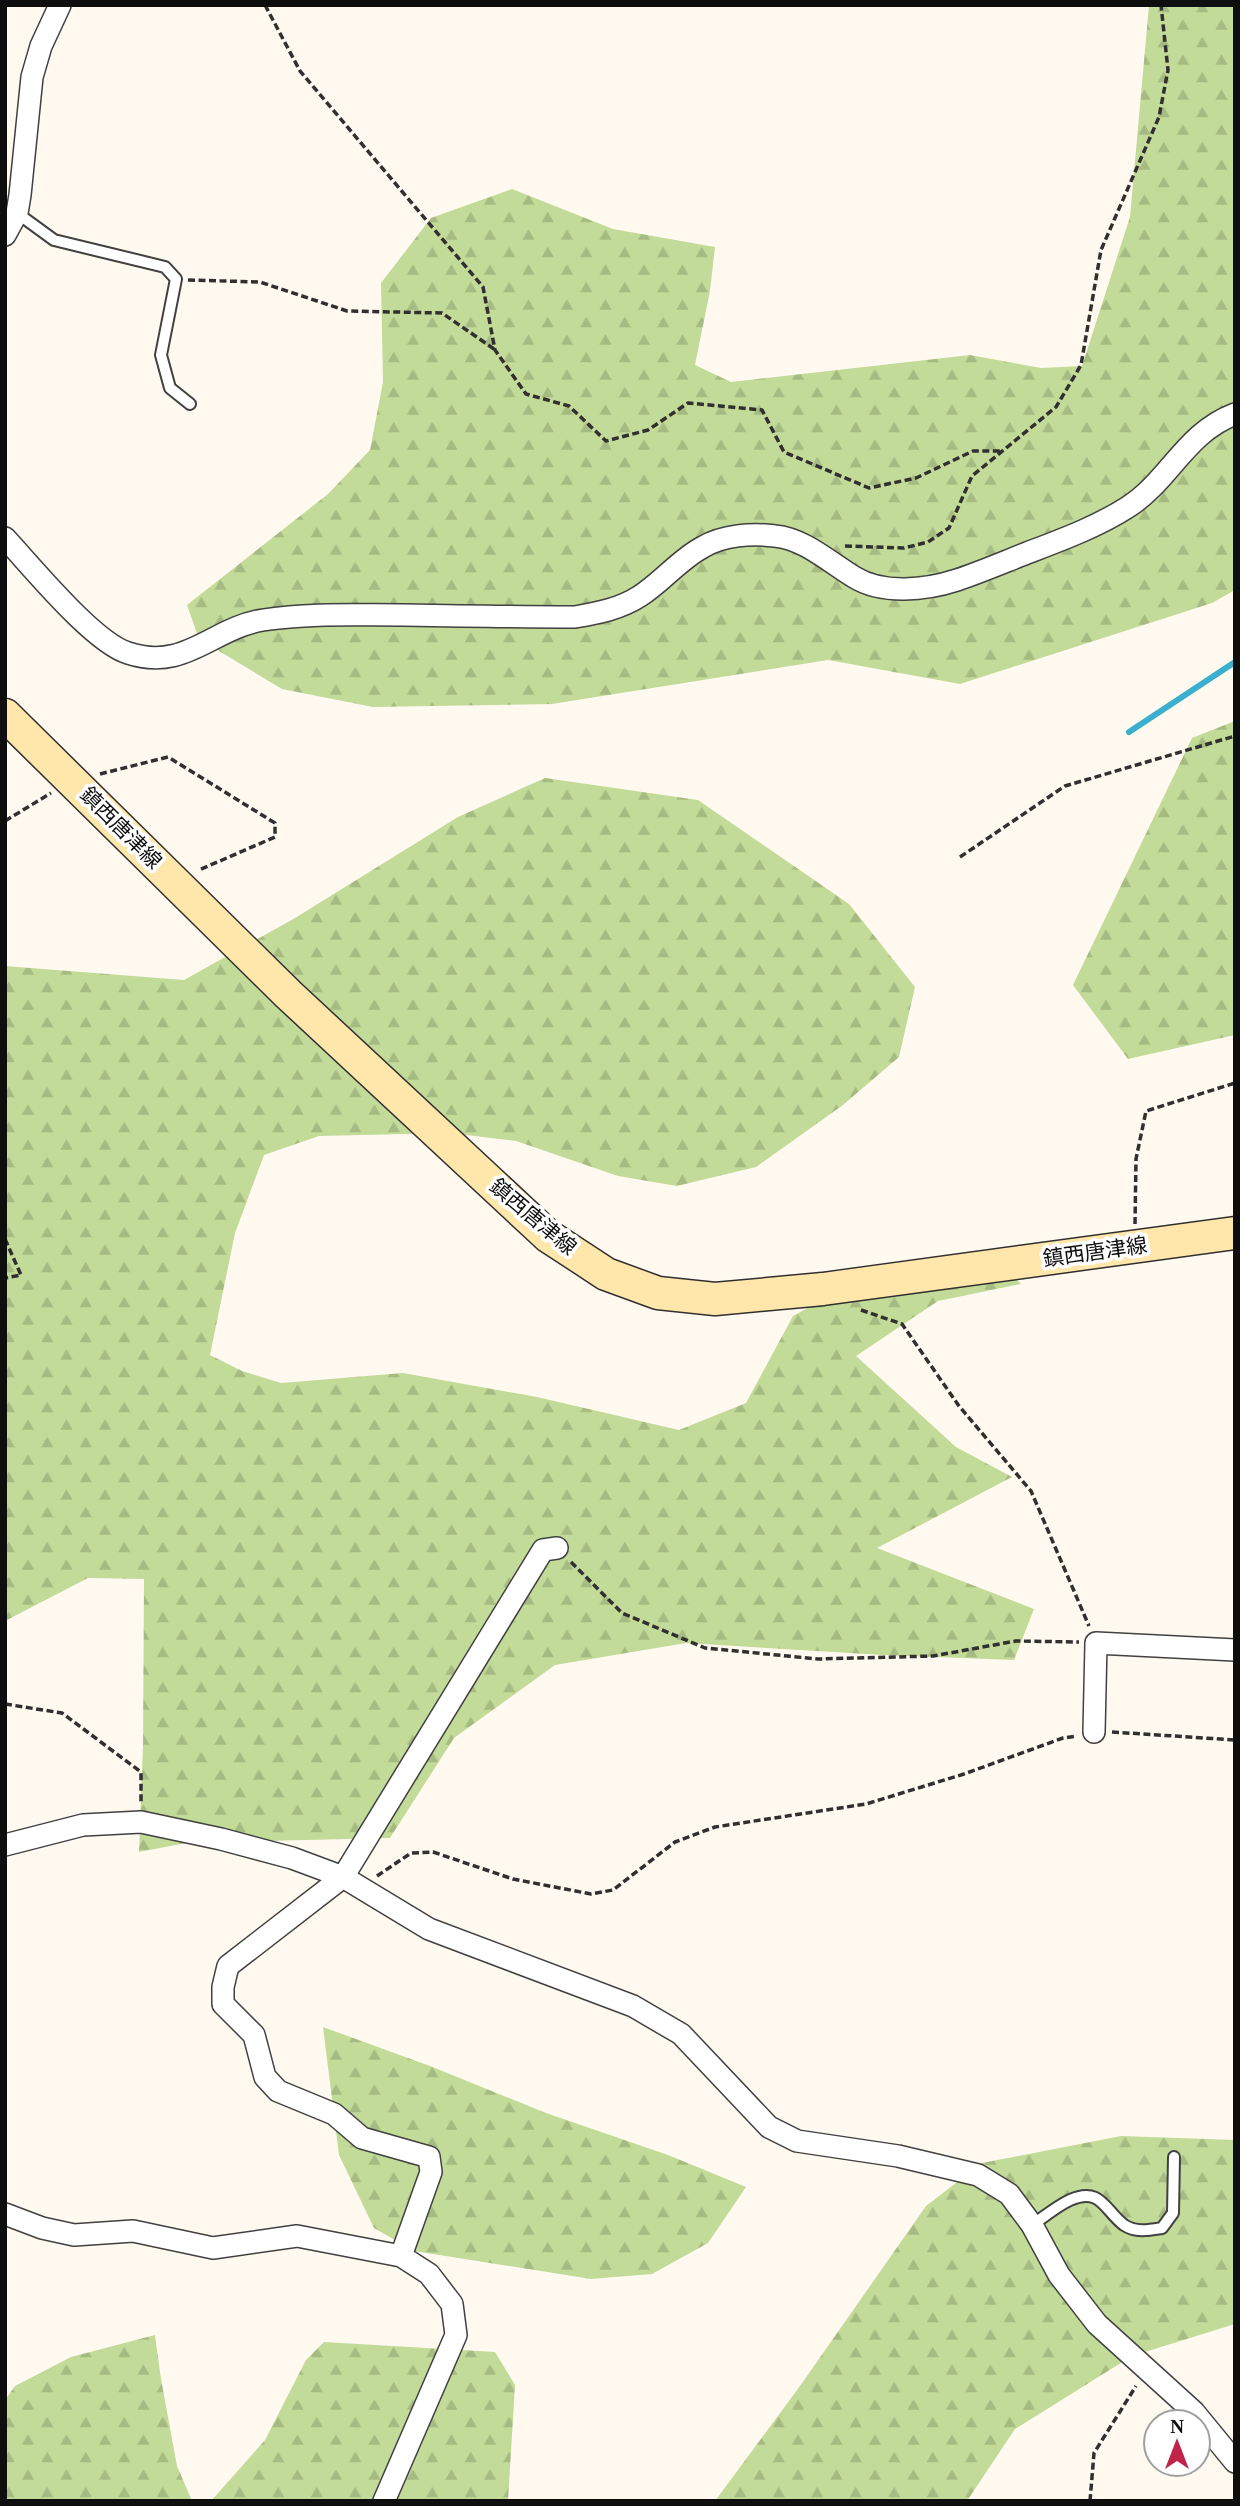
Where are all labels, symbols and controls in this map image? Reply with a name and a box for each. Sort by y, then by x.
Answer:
street label: 鎮西唐津線 [75,782,167,874]
street label: 鎮西唐津線 [485,1174,581,1260]
street label: 鎮西唐津線 [1041,1233,1149,1271]
north arrow [1142,2408,1212,2478]
text: N [1170,2416,1184,2437]

